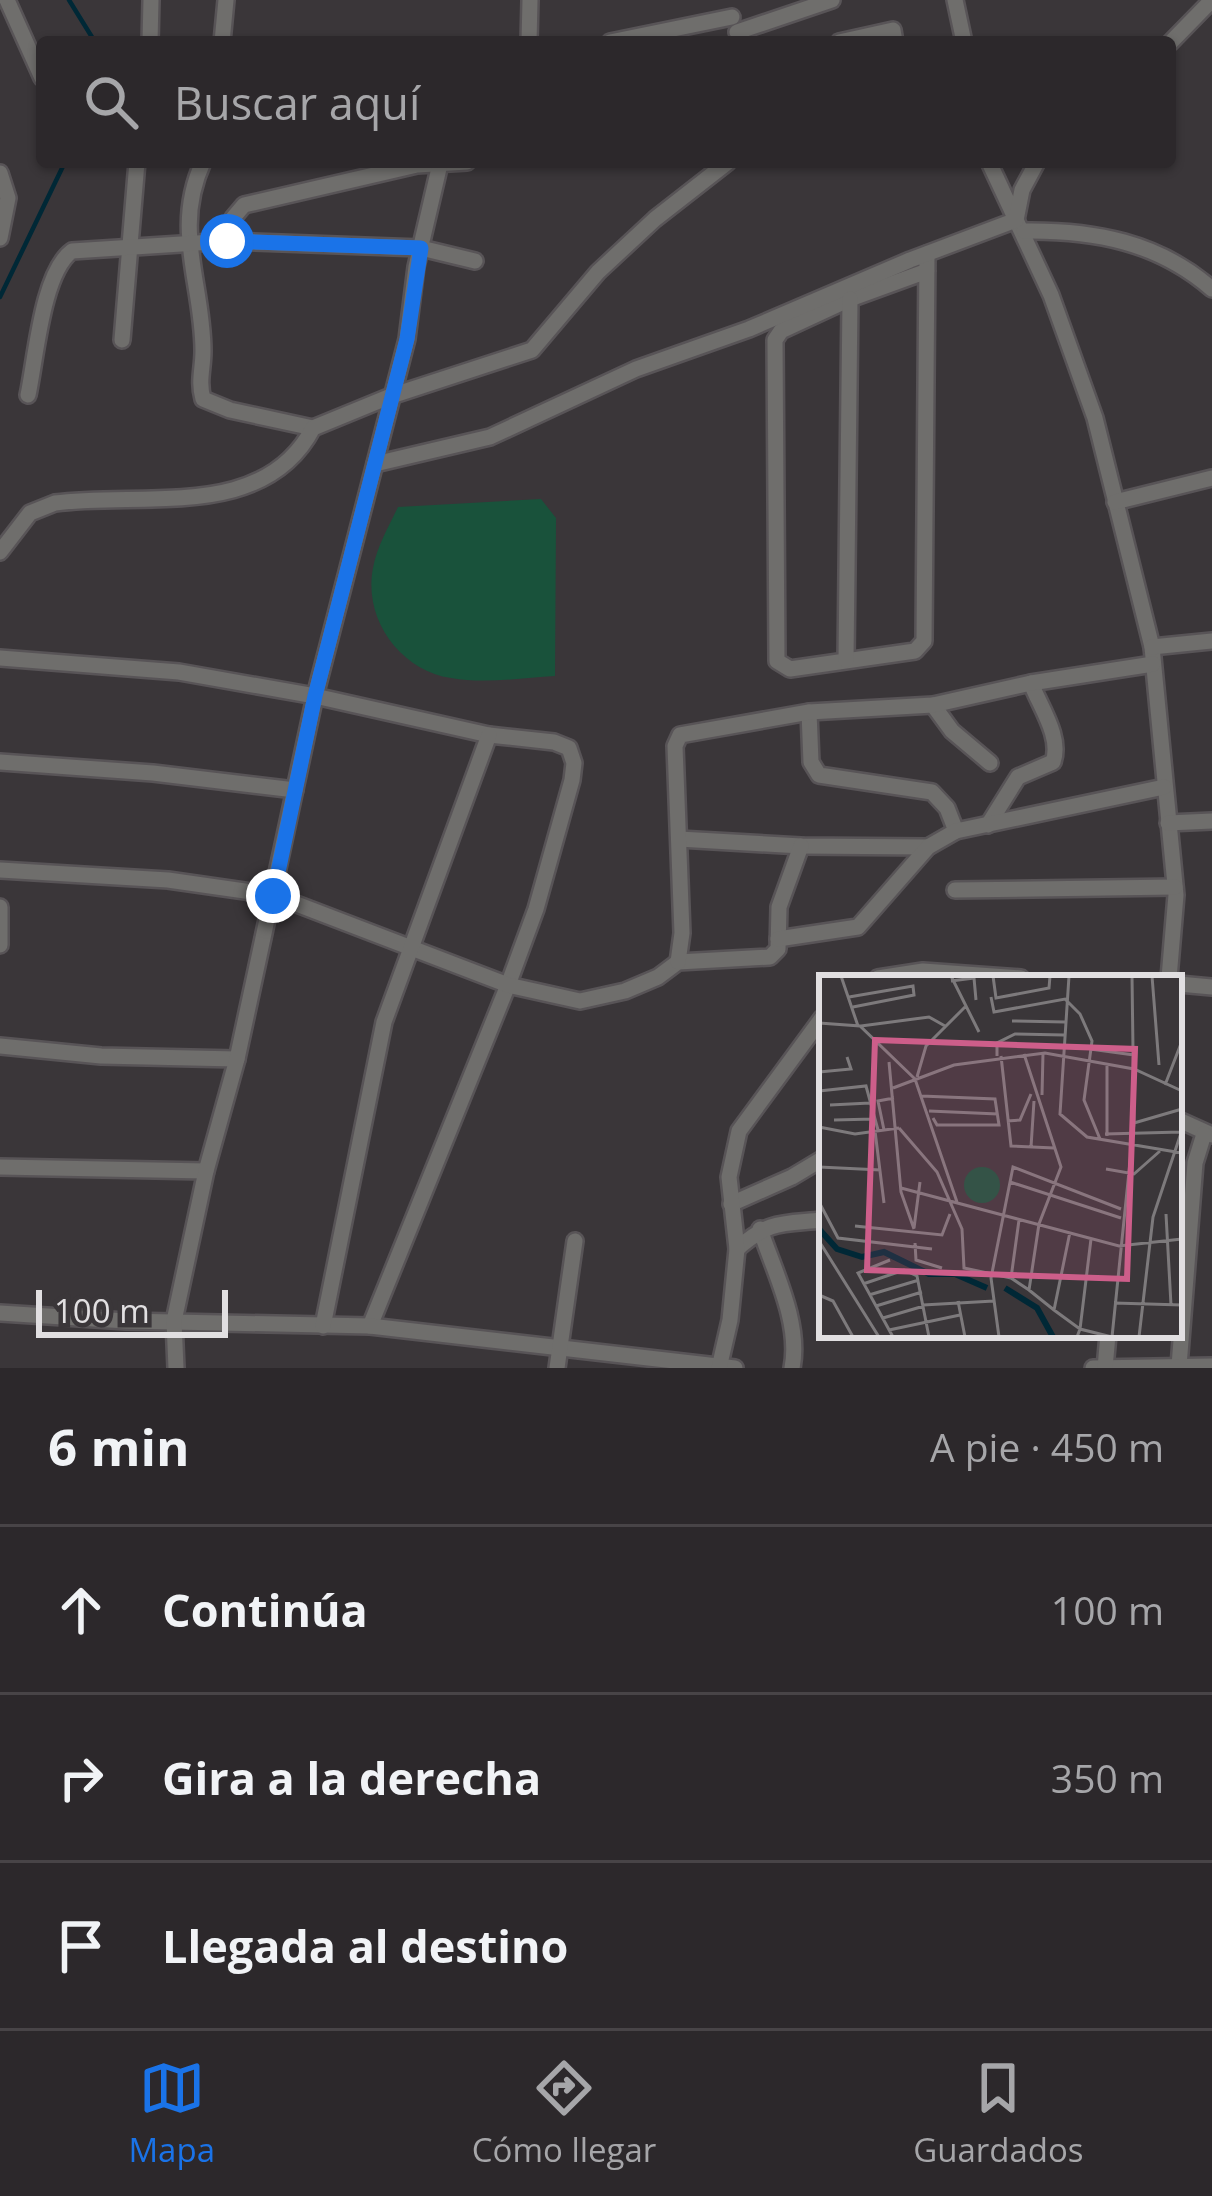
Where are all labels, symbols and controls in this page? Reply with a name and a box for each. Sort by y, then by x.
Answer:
search box [36,36,1176,168]
icon: search [78,69,144,135]
text: Buscar aquí [174,72,420,133]
route start [200,214,254,268]
route end [246,869,300,923]
inset map [819,975,1182,1338]
scale bar [36,1284,228,1337]
text: 100 m [54,1288,150,1333]
text: 6 min [48,1411,190,1481]
text: A pie · 450 m [930,1420,1164,1473]
icon: ahead [48,1577,114,1643]
text: Continúa [162,1579,368,1640]
text: 100 m [1051,1583,1164,1636]
icon: right [48,1745,114,1811]
text: Gira a la derecha [162,1747,541,1808]
text: 350 m [1051,1751,1164,1804]
icon: arrive [48,1913,114,1979]
text: Llegada al destino [162,1915,568,1976]
tab: Mapa [128,2055,215,2172]
tab: Cómo llegar [472,2055,656,2172]
tab: Guardados [913,2055,1084,2172]

